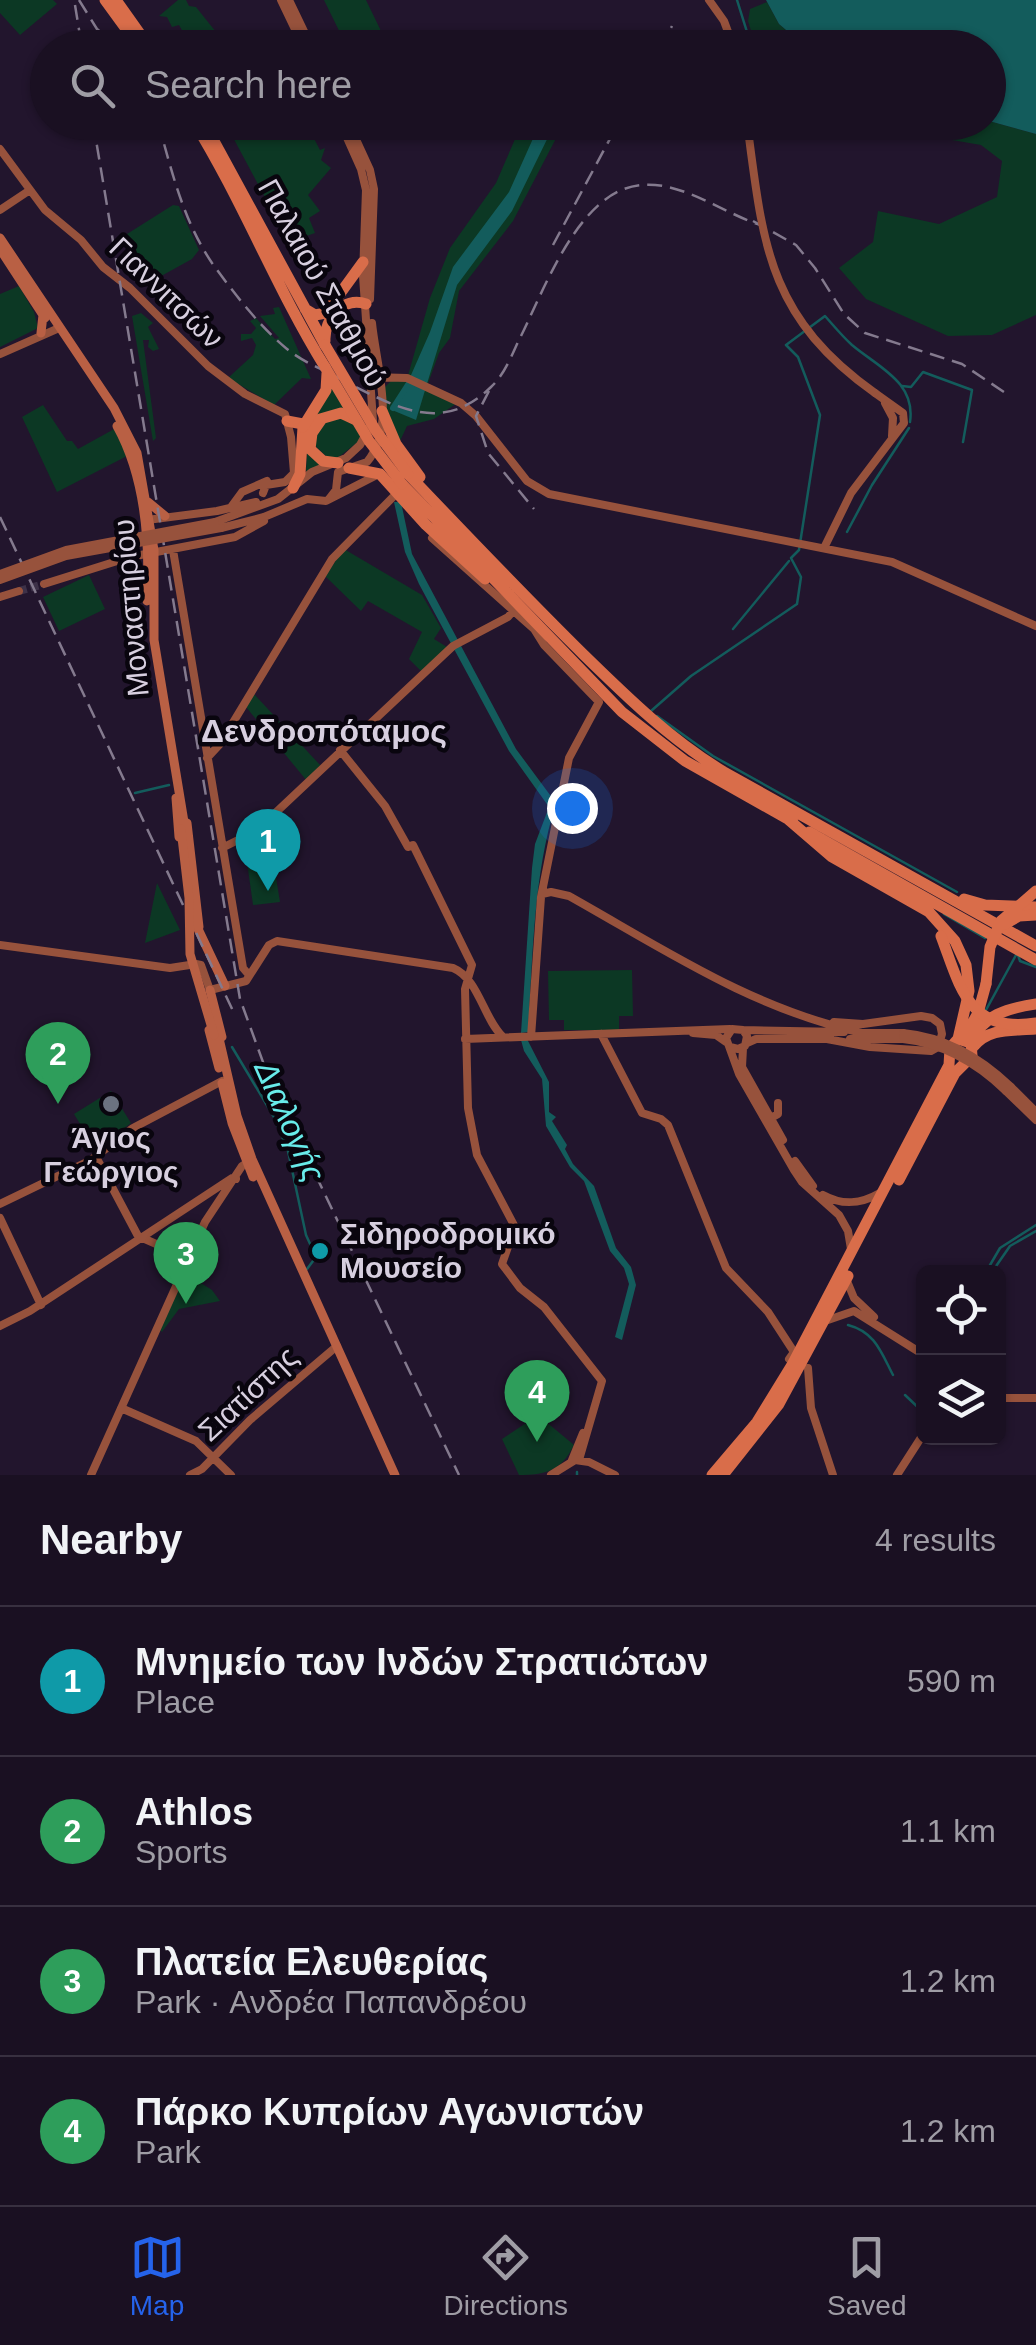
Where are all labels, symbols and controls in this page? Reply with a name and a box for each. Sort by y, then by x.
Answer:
search box [30,30,1006,140]
icon: search [65,58,120,113]
text: Search here [145,64,352,106]
street label: Παλαιού Σταθμού [252,173,393,392]
street label: Γιαννιτσών [103,231,230,355]
street label: Μοναστηρίου [106,518,155,698]
district label: Δενδροπόταμος [201,713,447,749]
your location [547,783,598,834]
pin: 1 [236,808,300,891]
pin: 2 [26,1022,90,1104]
water label: Διαλογής [247,1054,333,1187]
marker: Άγιος Γεώργιος [100,1093,122,1115]
place label: Άγιος Γεώργιος [43,1121,179,1188]
place label: Σιδηροδρομικό Μουσείο [340,1217,556,1284]
pin: 3 [154,1222,218,1304]
marker: Σιδηροδρομικό Μουσείο [309,1240,331,1262]
map controls [916,1265,1006,1445]
button: locate [916,1265,1006,1355]
street label: Σιατίστης [192,1340,304,1448]
button: layers [916,1355,1006,1445]
pin: 4 [504,1360,570,1442]
text: Nearby [40,1516,182,1563]
text: 4 results [875,1522,996,1558]
text: Μνημείο των Ινδών Στρατιώτων [135,1641,709,1683]
text: 1 [64,1663,81,1699]
text: 590 m [907,1663,996,1699]
text: Place [135,1684,215,1720]
text: Athlos [135,1791,253,1833]
text: 2 [64,1813,81,1849]
text: 1.1 km [900,1813,996,1849]
text: Sports [135,1834,227,1870]
text: Πλατεία Ελευθερίας [135,1941,488,1983]
text: 3 [64,1963,81,1999]
text: 1.2 km [900,1963,996,1999]
text: Park · Ανδρέα Παπανδρέου [135,1984,527,2020]
text: Πάρκο Κυπρίων Αγωνιστών [135,2091,644,2133]
text: 4 [64,2113,81,2149]
text: 1.2 km [900,2113,996,2149]
text: Park [135,2134,201,2170]
tab: Map [130,2230,185,2322]
tab: Directions [444,2230,568,2322]
tab: Saved [827,2230,906,2322]

